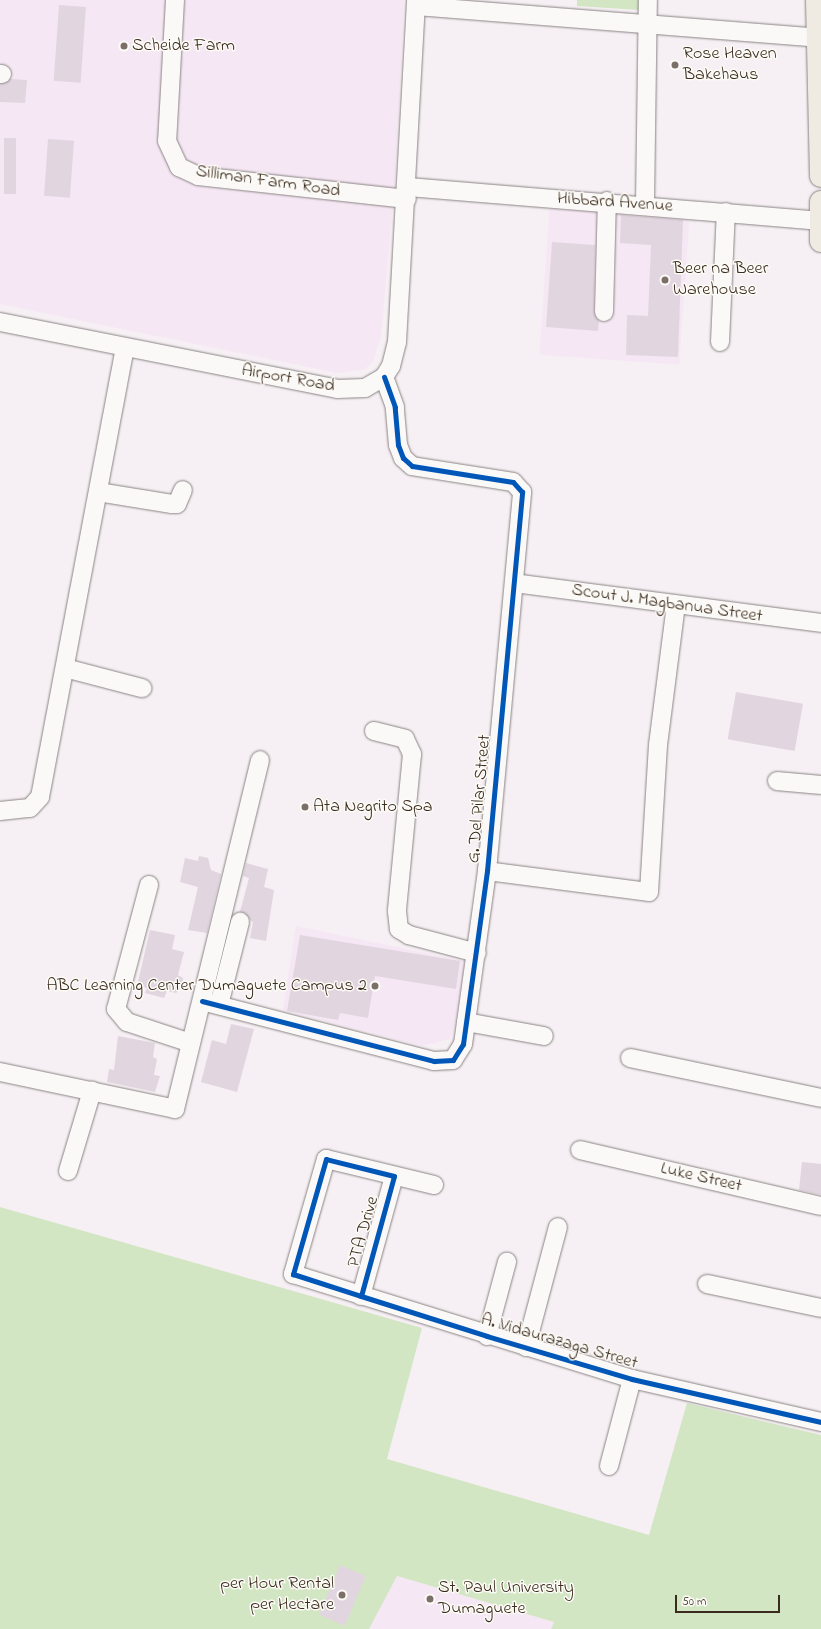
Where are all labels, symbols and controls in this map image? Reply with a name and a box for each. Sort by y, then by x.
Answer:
place label: Scheide Farm [132,35,235,57]
marker: Scheide Farm [119,41,129,51]
place label: Rose Heaven Bakehaus [683,44,777,86]
marker: Rose Heaven Bakehaus [670,60,680,70]
street label: Silliman Farm Road [194,161,342,203]
street label: Hibbard Avenue [556,188,674,218]
place label: Beer na Beer Warehouse [673,259,768,302]
marker: Beer na Beer Warehouse [660,275,670,285]
street label: Airport Road [240,360,336,398]
street label: Scout J. Magbanua Street [570,580,764,628]
street label: G. Del Pilar Street [464,734,496,864]
place label: Ata Negrito Spa [313,796,432,818]
marker: Ata Negrito Spa [300,802,310,812]
place label: ABC Learning Center Dumaguete Campus 2 [46,975,367,997]
marker: ABC Learning Center Dumaguete Campus 2 [370,981,380,991]
street label: Luke Street [658,1158,744,1198]
street label: PTA Drive [344,1194,384,1270]
street label: A. Vidaurazaga Street [478,1309,640,1375]
place label: per Hour Rental per Hectare [220,1574,334,1616]
place label: St. Paul University Dumaguete [438,1578,574,1620]
scale bar [677,1587,782,1613]
marker: per Hour Rental per Hectare [337,1590,347,1600]
text: 50 m [682,1593,706,1611]
marker: St. Paul University Dumaguete [425,1594,435,1604]

